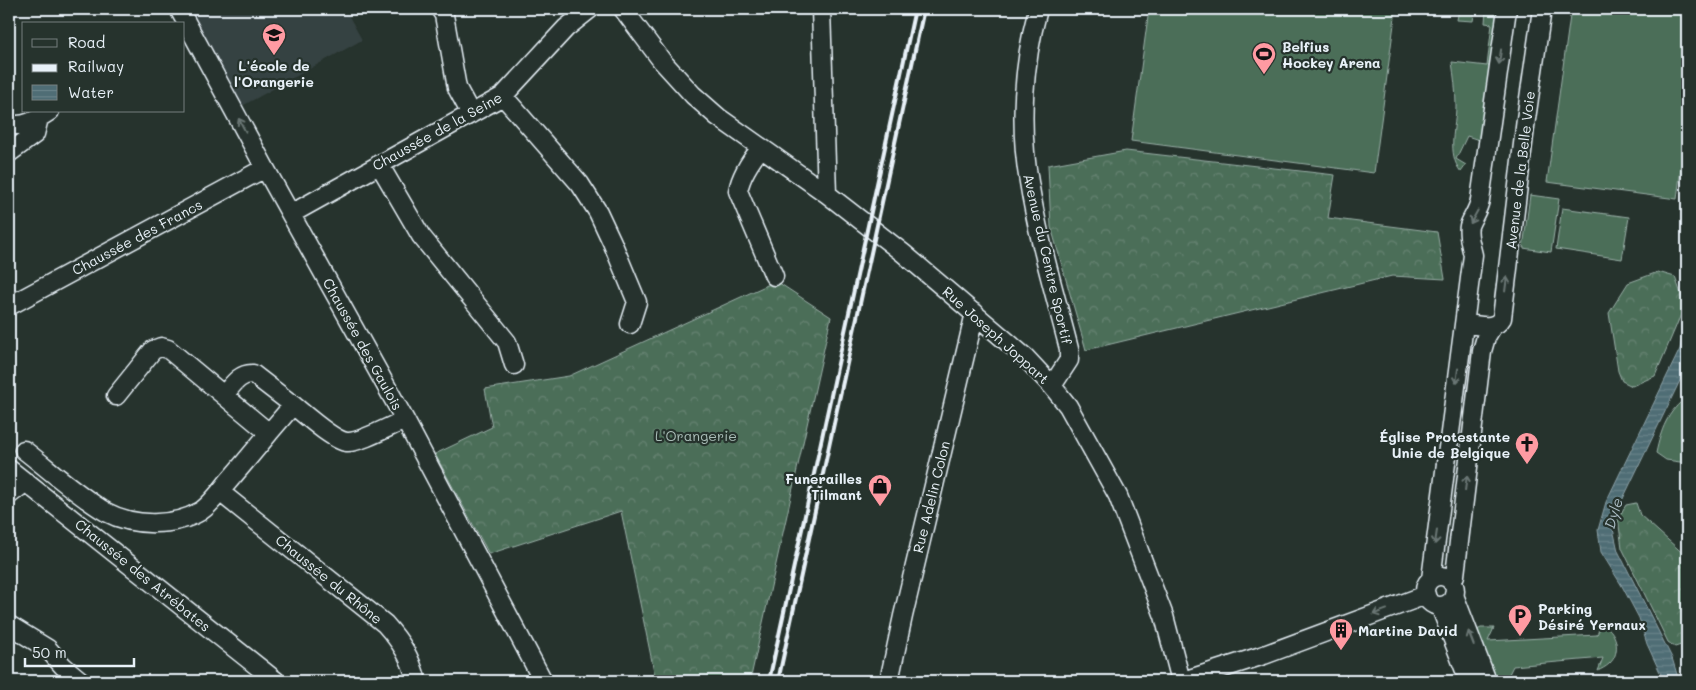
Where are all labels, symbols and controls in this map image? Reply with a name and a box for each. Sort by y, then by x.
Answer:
legend [22,22,185,112]
school or university icon: L'école de l'Orangerie [261,22,287,56]
text: Road [68,32,105,52]
place label: Belfius Hockey Arena [1282,37,1381,72]
sports icon: Belfius Hockey Arena [1251,41,1277,75]
one-way arrow [1495,49,1505,65]
text: Railway [68,56,124,76]
place label: L'école de l'Orangerie [234,56,314,91]
text: Water [68,82,114,102]
street label: Chaussée de la Seine [369,87,505,175]
street label: Avenue de la Belle Voie [1501,90,1539,250]
one-way arrow [236,119,246,133]
street label: Avenue du Centre Sportif [1019,172,1077,347]
street label: Chaussée des Francs [69,195,205,279]
one-way arrow [1469,209,1479,224]
street label: Chaussée des Gaulois [319,275,407,413]
one-way arrow [1501,276,1511,292]
street label: Rue Joseph Joppart [939,282,1053,388]
one-way arrow [1452,368,1462,384]
park label: L'Orangerie [655,426,737,445]
place label: Église Protestante Unie de Belgique [1379,427,1510,462]
church icon: Église Protestante Unie de Belgique [1514,431,1540,465]
street label: Rue Adelin Colon [908,439,954,555]
place label: Funerailles Tilmant [785,469,862,504]
shop icon: Funerailles Tilmant [867,473,893,507]
one-way arrow [1461,475,1471,491]
water label: Dyle [1599,495,1627,531]
street label: Chaussée des Atrébates [71,514,215,636]
one-way arrow [1431,529,1441,545]
street label: Chaussée du Rhône [272,530,386,628]
place label: Parking Désiré Yernaux [1538,599,1646,634]
parking icon: Parking Désiré Yernaux [1507,603,1533,637]
one-way arrow [1373,608,1388,617]
building icon: Martine David [1328,617,1354,651]
place label: Martine David [1358,621,1458,640]
one-way arrow [1465,631,1475,646]
scale bar [25,635,134,667]
text: 50 m [32,642,67,662]

